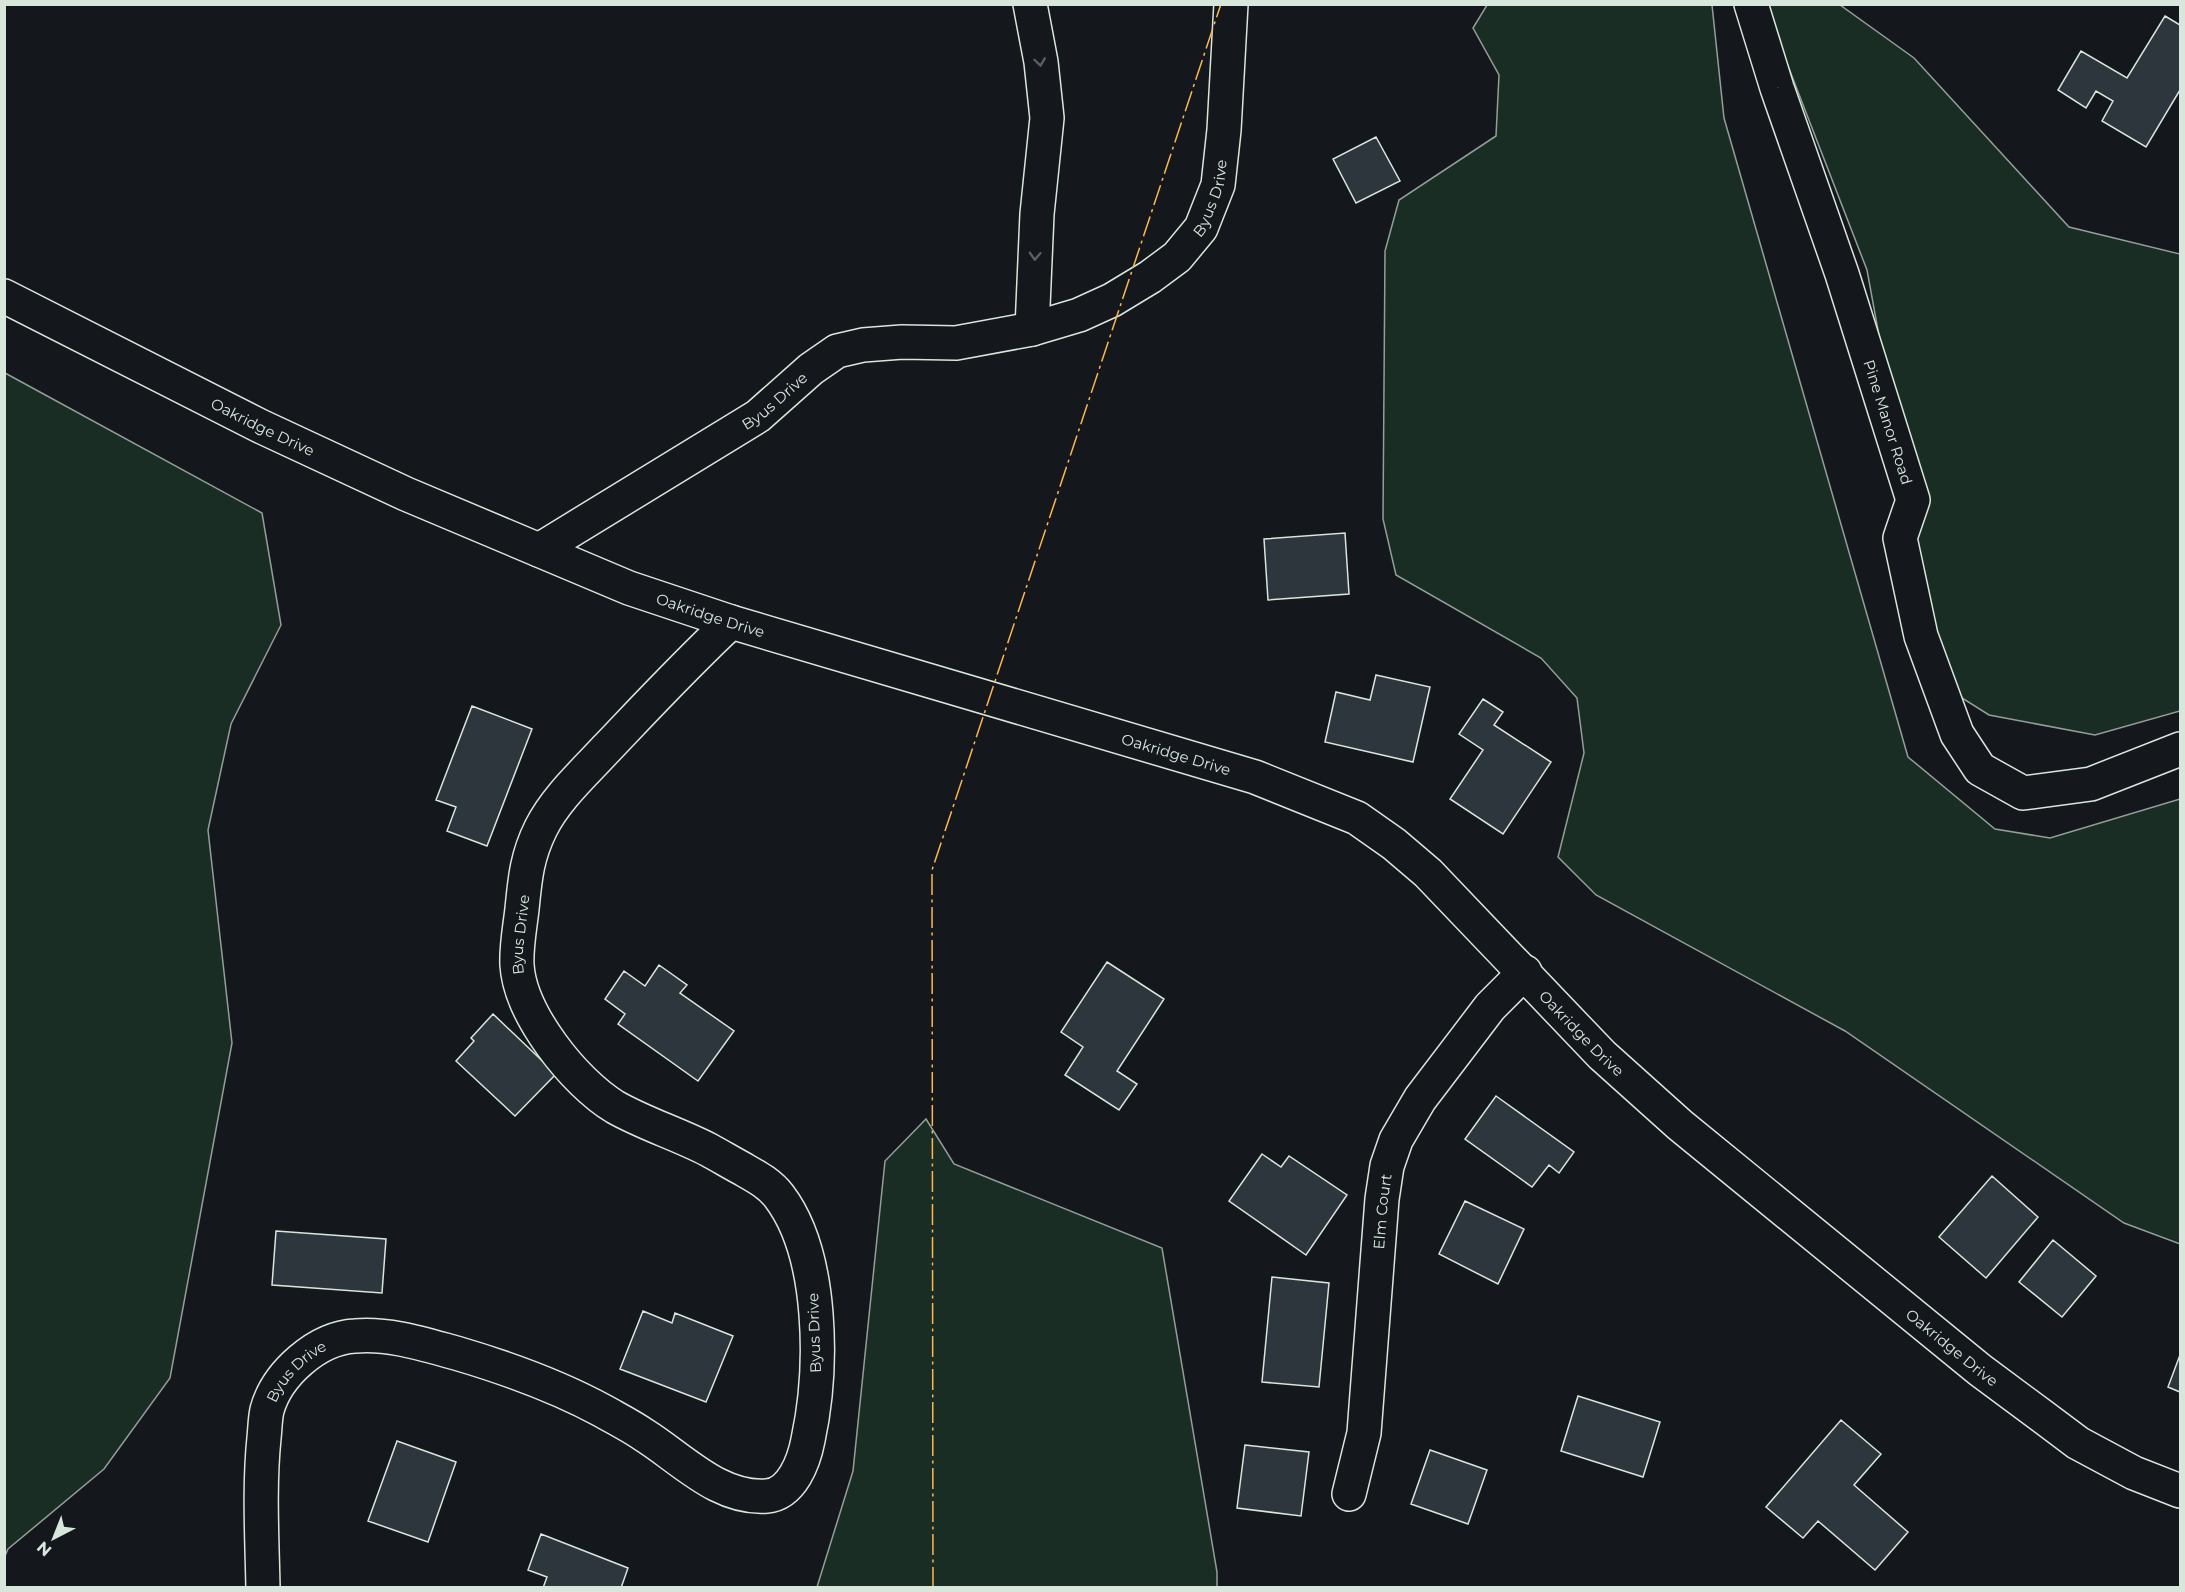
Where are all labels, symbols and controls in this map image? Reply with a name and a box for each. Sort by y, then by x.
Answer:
one-way arrow [1034,57,1046,67]
street label: Byus Drive [1188,159,1230,240]
one-way arrow [1029,252,1042,261]
street label: Pine Manor Road [1860,357,1917,487]
street label: Byus Drive [738,368,811,433]
street label: Oakridge Drive [208,393,318,460]
street label: Oakridge Drive [654,588,767,641]
street label: Oakridge Drive [1119,729,1233,779]
street label: Byus Drive [507,894,533,976]
street label: Oakridge Drive [1536,986,1628,1080]
street label: Elm Court [1369,1172,1395,1250]
street label: Byus Drive [803,1293,825,1373]
street label: Oakridge Drive [1902,1304,2002,1390]
street label: Byus Drive [261,1336,329,1405]
north arrow [24,1508,84,1568]
text: N [33,1537,55,1560]

